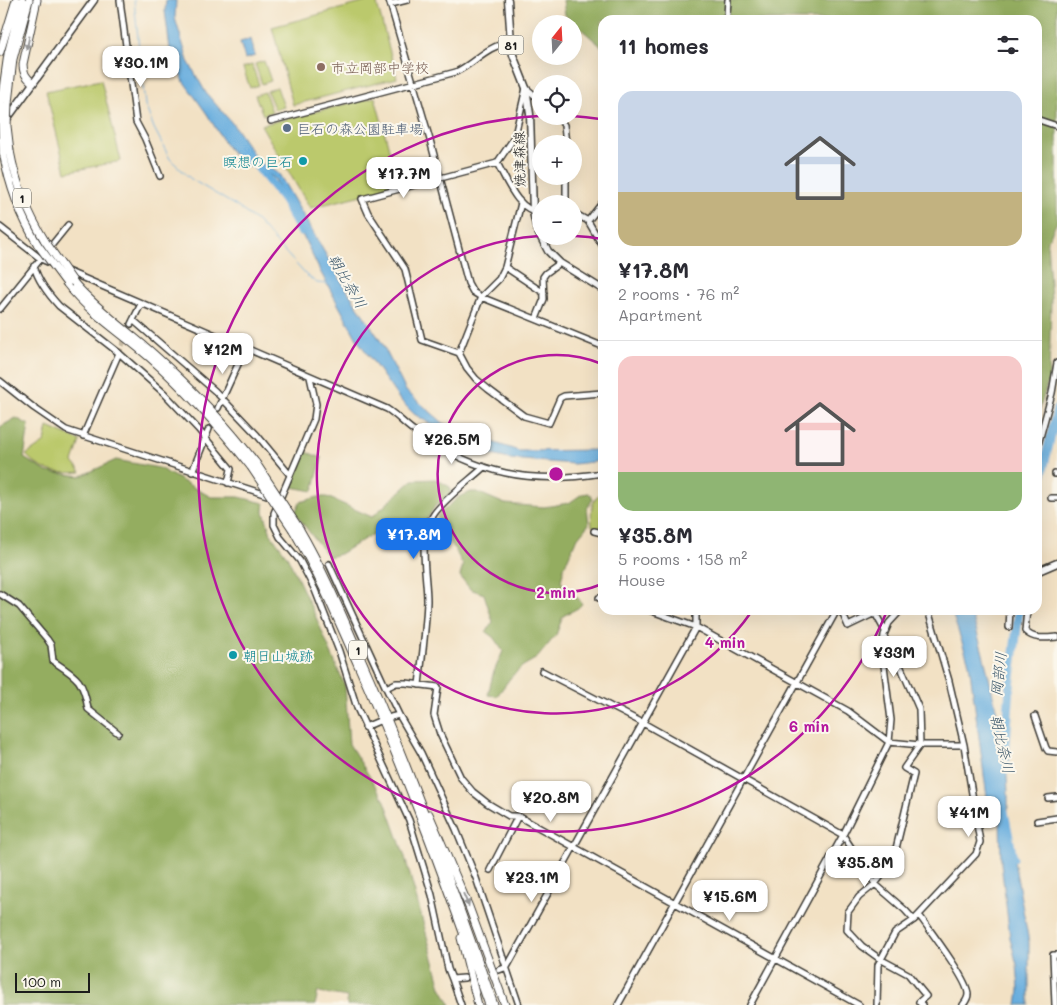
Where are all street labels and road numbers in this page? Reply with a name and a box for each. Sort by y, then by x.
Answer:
road number: 81 [498,36,524,54]
street label: 焼津森線 [509,131,529,187]
road number: 1 [13,188,31,208]
road number: 1 [349,640,367,660]

